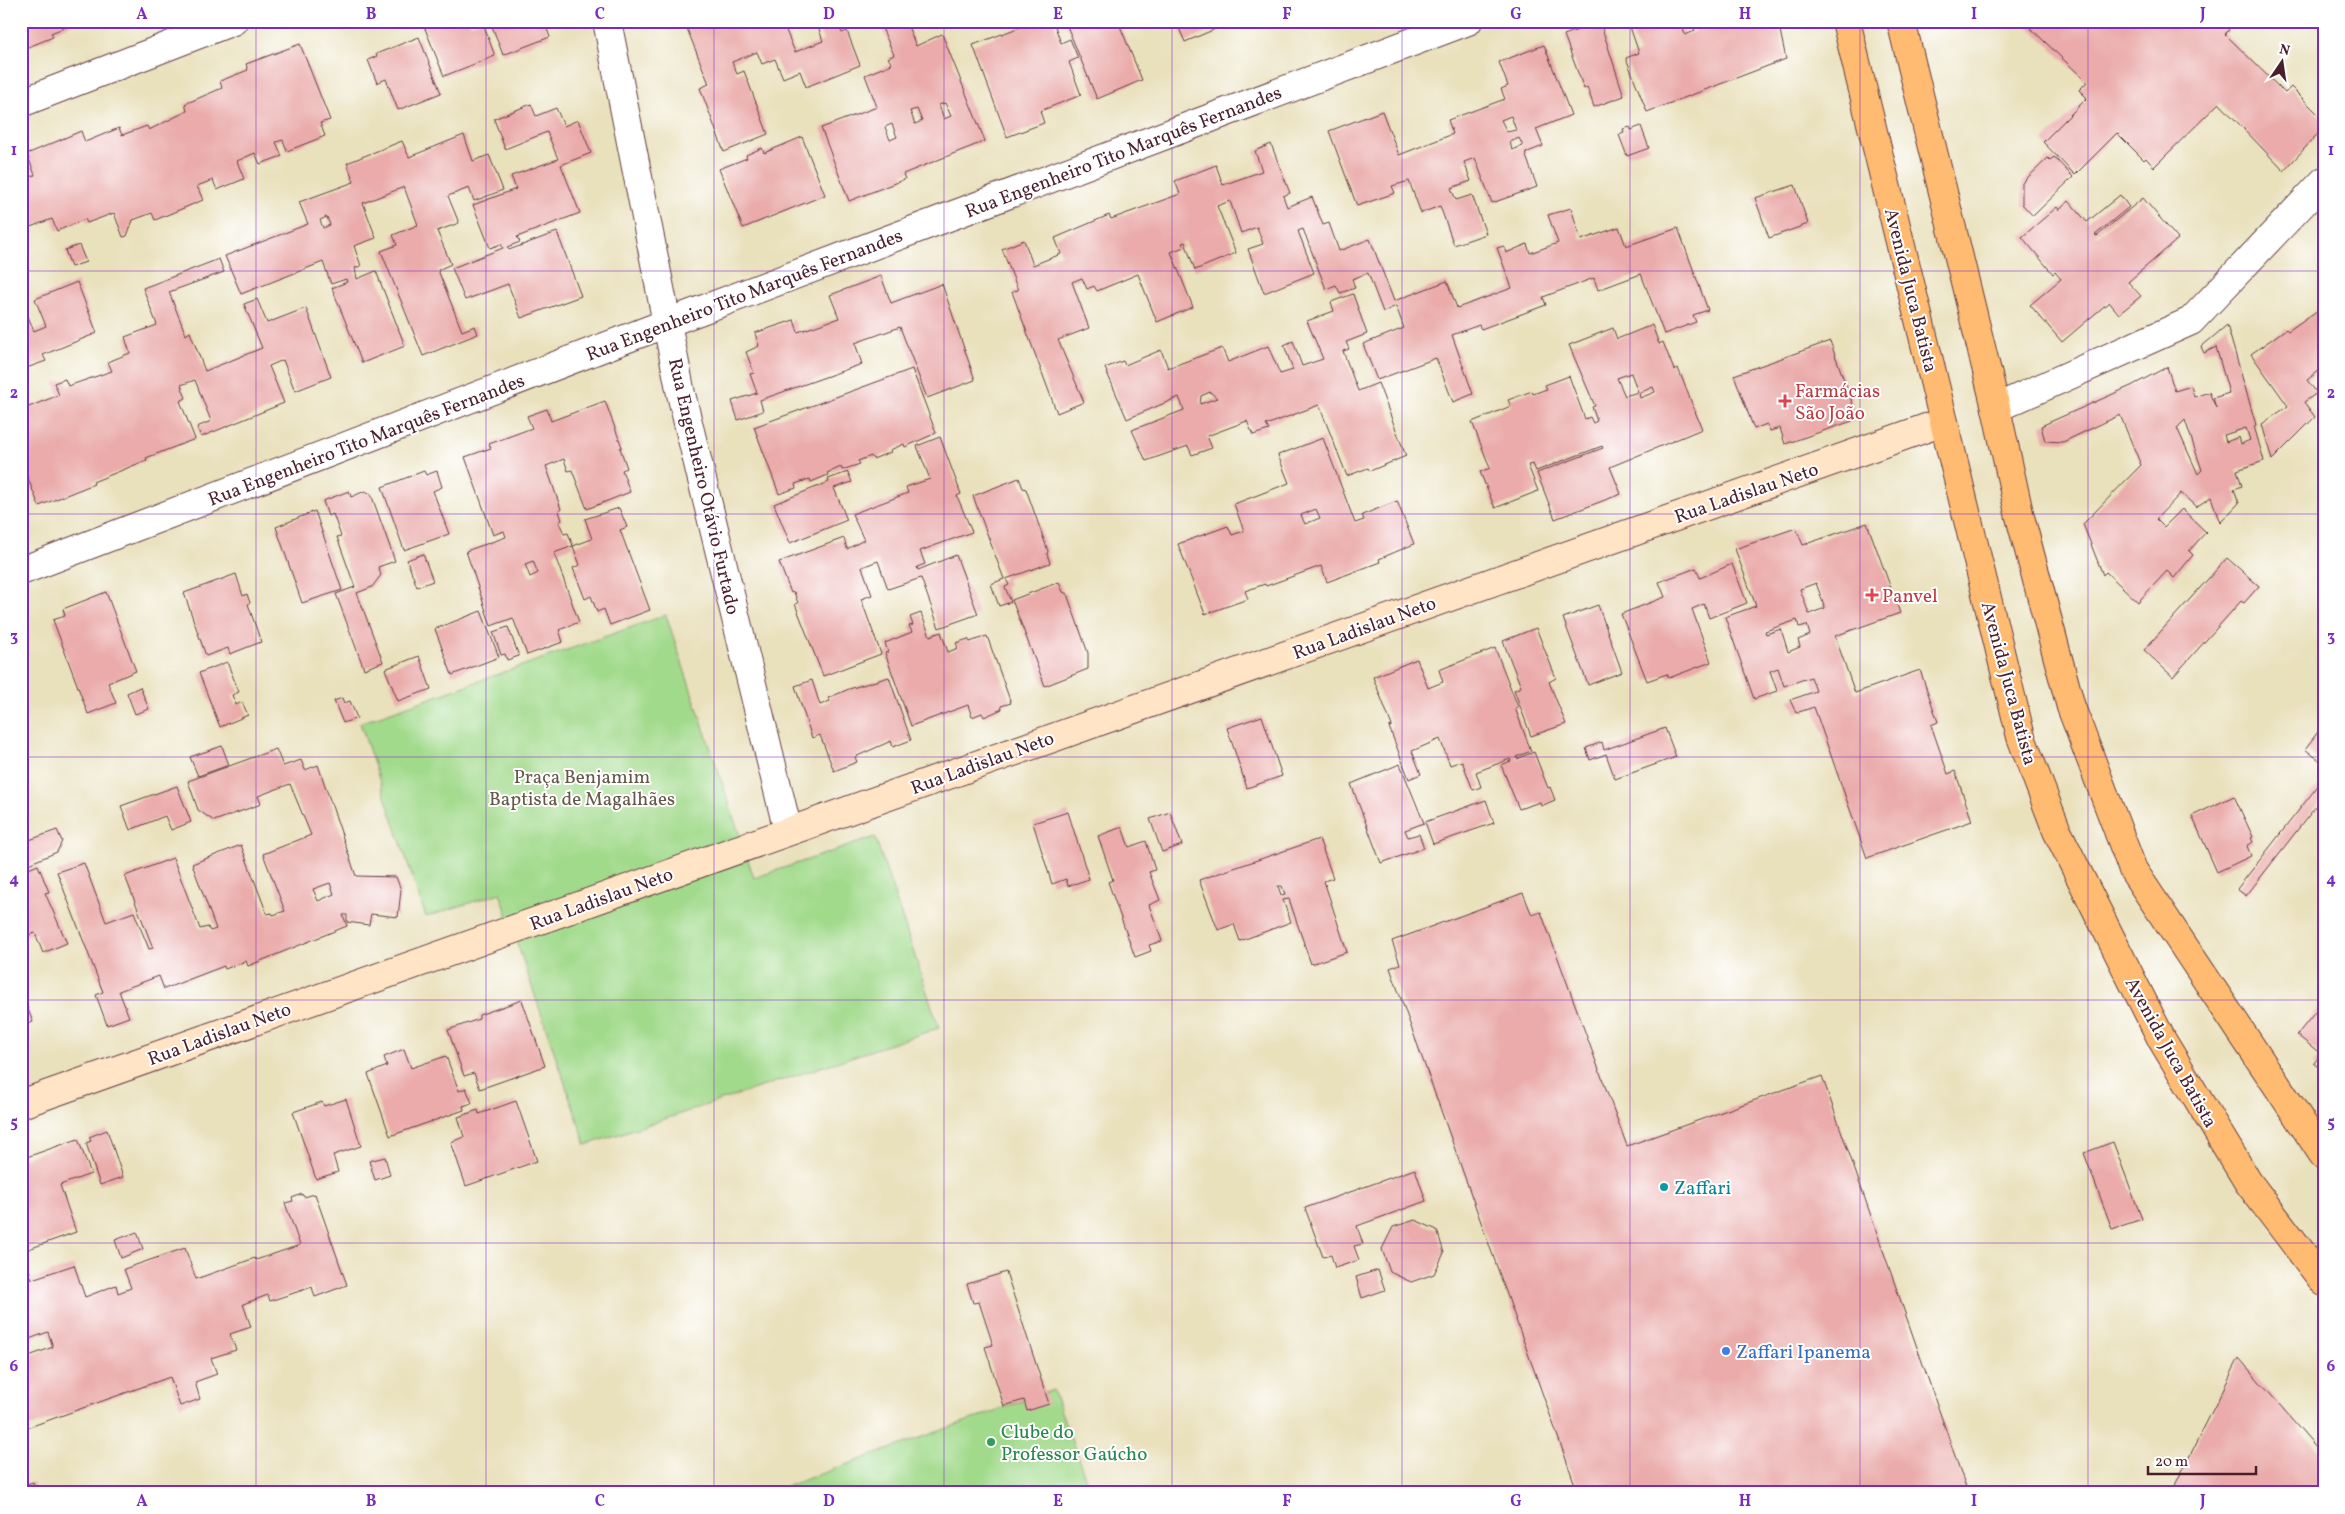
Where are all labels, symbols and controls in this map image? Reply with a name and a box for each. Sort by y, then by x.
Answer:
text: A [136,4,148,26]
text: B [366,4,377,26]
text: C [595,4,605,26]
text: D [823,4,835,26]
text: E [1053,4,1063,26]
text: F [1282,4,1292,26]
text: G [1510,4,1522,26]
text: H [1739,4,1751,26]
text: I [1971,4,1977,26]
text: J [2199,4,2206,26]
north arrow [2258,38,2308,88]
text: N [2277,40,2292,61]
street label: Rua Engenheiro Tito Marquês Fernandes [962,80,1286,225]
text: 1 [11,140,17,162]
text: 1 [2328,140,2334,162]
street label: Avenida Juca Batista [1877,206,1943,375]
street label: Rua Engenheiro Tito Marquês Fernandes [583,223,907,368]
street label: Rua Engenheiro Otávio Furtado [661,356,745,617]
street label: Rua Engenheiro Tito Marquês Fernandes [205,368,529,513]
place label: Farmácias São João [1795,379,1880,427]
text: 2 [10,383,18,405]
text: 2 [2327,383,2335,405]
marker: Farmácias São João [1779,395,1791,407]
street label: Rua Ladislau Neto [1671,457,1822,531]
place label: Panvel [1882,584,1938,610]
marker: Panvel [1866,589,1878,601]
street label: Rua Ladislau Neto [1289,591,1440,667]
street label: Avenida Juca Batista [1974,599,2042,768]
text: 3 [10,626,18,648]
text: 3 [2327,626,2335,648]
street label: Rua Ladislau Neto [907,726,1058,802]
park label: Praça Benjamim Baptista de Magalhães [489,765,675,813]
street label: Rua Ladislau Neto [526,862,677,938]
text: 4 [9,869,19,891]
text: 4 [2326,869,2336,891]
street label: Avenida Juca Batista [2118,973,2222,1133]
street label: Rua Ladislau Neto [144,997,295,1073]
text: 5 [10,1112,18,1134]
text: 5 [2327,1112,2335,1134]
place label: Zaffari [1674,1176,1732,1202]
marker: Zaffari [1658,1181,1670,1193]
place label: Zaffari Ipanema [1736,1340,1871,1366]
marker: Zaffari Ipanema [1720,1345,1732,1357]
text: 6 [10,1356,19,1378]
text: 6 [2327,1356,2336,1378]
place label: Clube do Professor Gaúcho [1001,1420,1147,1468]
marker: Clube do Professor Gaúcho [985,1436,997,1448]
scale bar [2148,1444,2255,1476]
text: 20 m [2155,1452,2188,1473]
text: A [136,1491,148,1513]
text: B [366,1491,377,1513]
text: C [595,1491,605,1513]
text: D [823,1491,835,1513]
text: E [1053,1491,1063,1513]
text: F [1282,1491,1292,1513]
text: G [1510,1491,1522,1513]
text: H [1739,1491,1751,1513]
text: I [1971,1491,1977,1513]
text: J [2199,1491,2206,1513]

